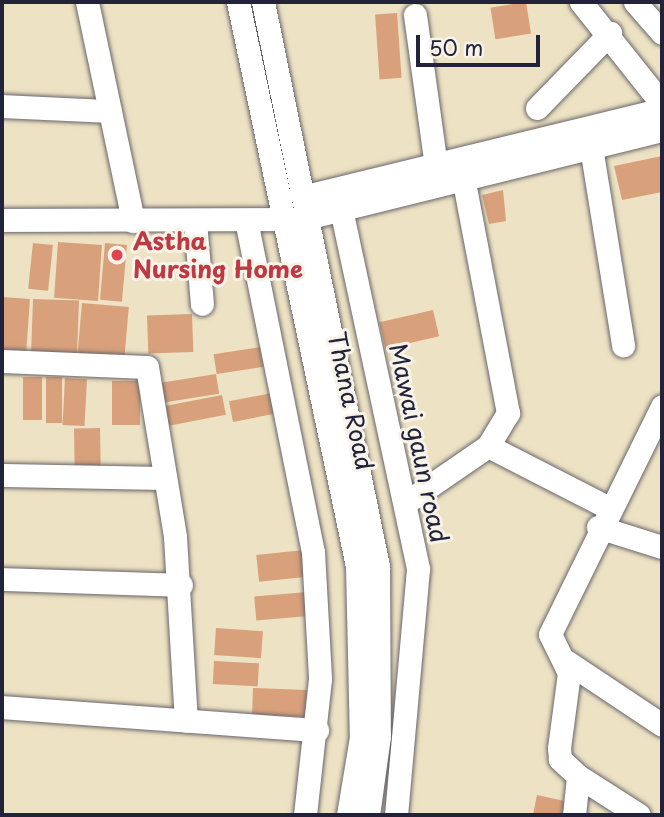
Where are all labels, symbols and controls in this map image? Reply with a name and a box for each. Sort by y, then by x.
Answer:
scale bar [419,21,543,65]
text: 50 m [429,31,483,63]
place label: Astha Nursing Home [133,227,304,283]
marker: Astha Nursing Home [107,245,127,265]
street label: Thana Road [322,329,380,473]
street label: Mawai gaun road [384,342,454,544]

